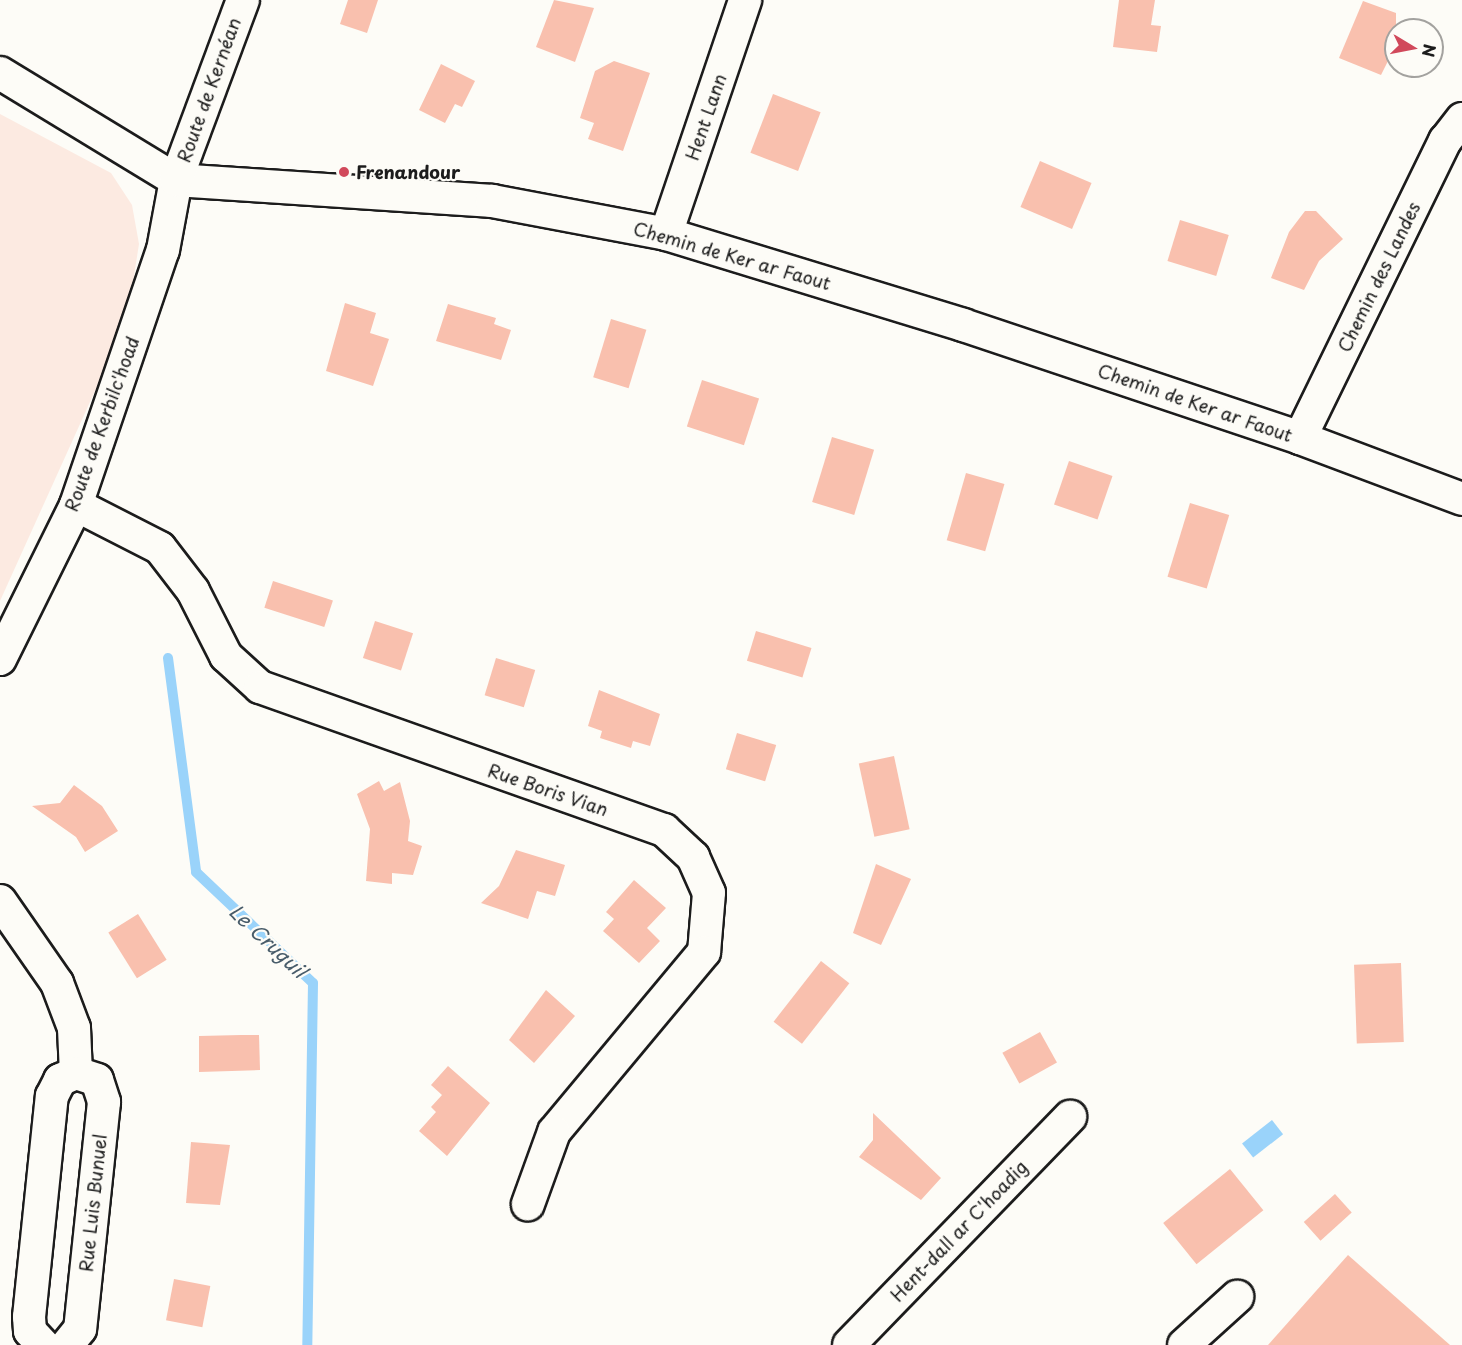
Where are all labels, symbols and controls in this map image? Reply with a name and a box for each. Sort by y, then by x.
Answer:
street label: Route de Kernéan [173,14,245,166]
north arrow [1384,18,1444,78]
text: N [1417,42,1443,59]
street label: Hent Lann [681,71,731,163]
place label: Frenandour [356,161,460,183]
marker: Frenandour [337,165,351,179]
street label: Chemin des Landes [1333,198,1425,356]
street label: Chemin de Ker ar Faout [630,217,834,295]
street label: Route de Kerbilc'hoad [60,333,144,515]
street label: Chemin de Ker ar Faout [1094,359,1296,447]
street label: Rue Boris Vian [484,759,612,821]
water label: Le Cruguil [224,899,312,983]
street label: Rue Luis Bunuel [75,1132,111,1274]
street label: Hent-dall ar C'hoadig [886,1156,1032,1306]

